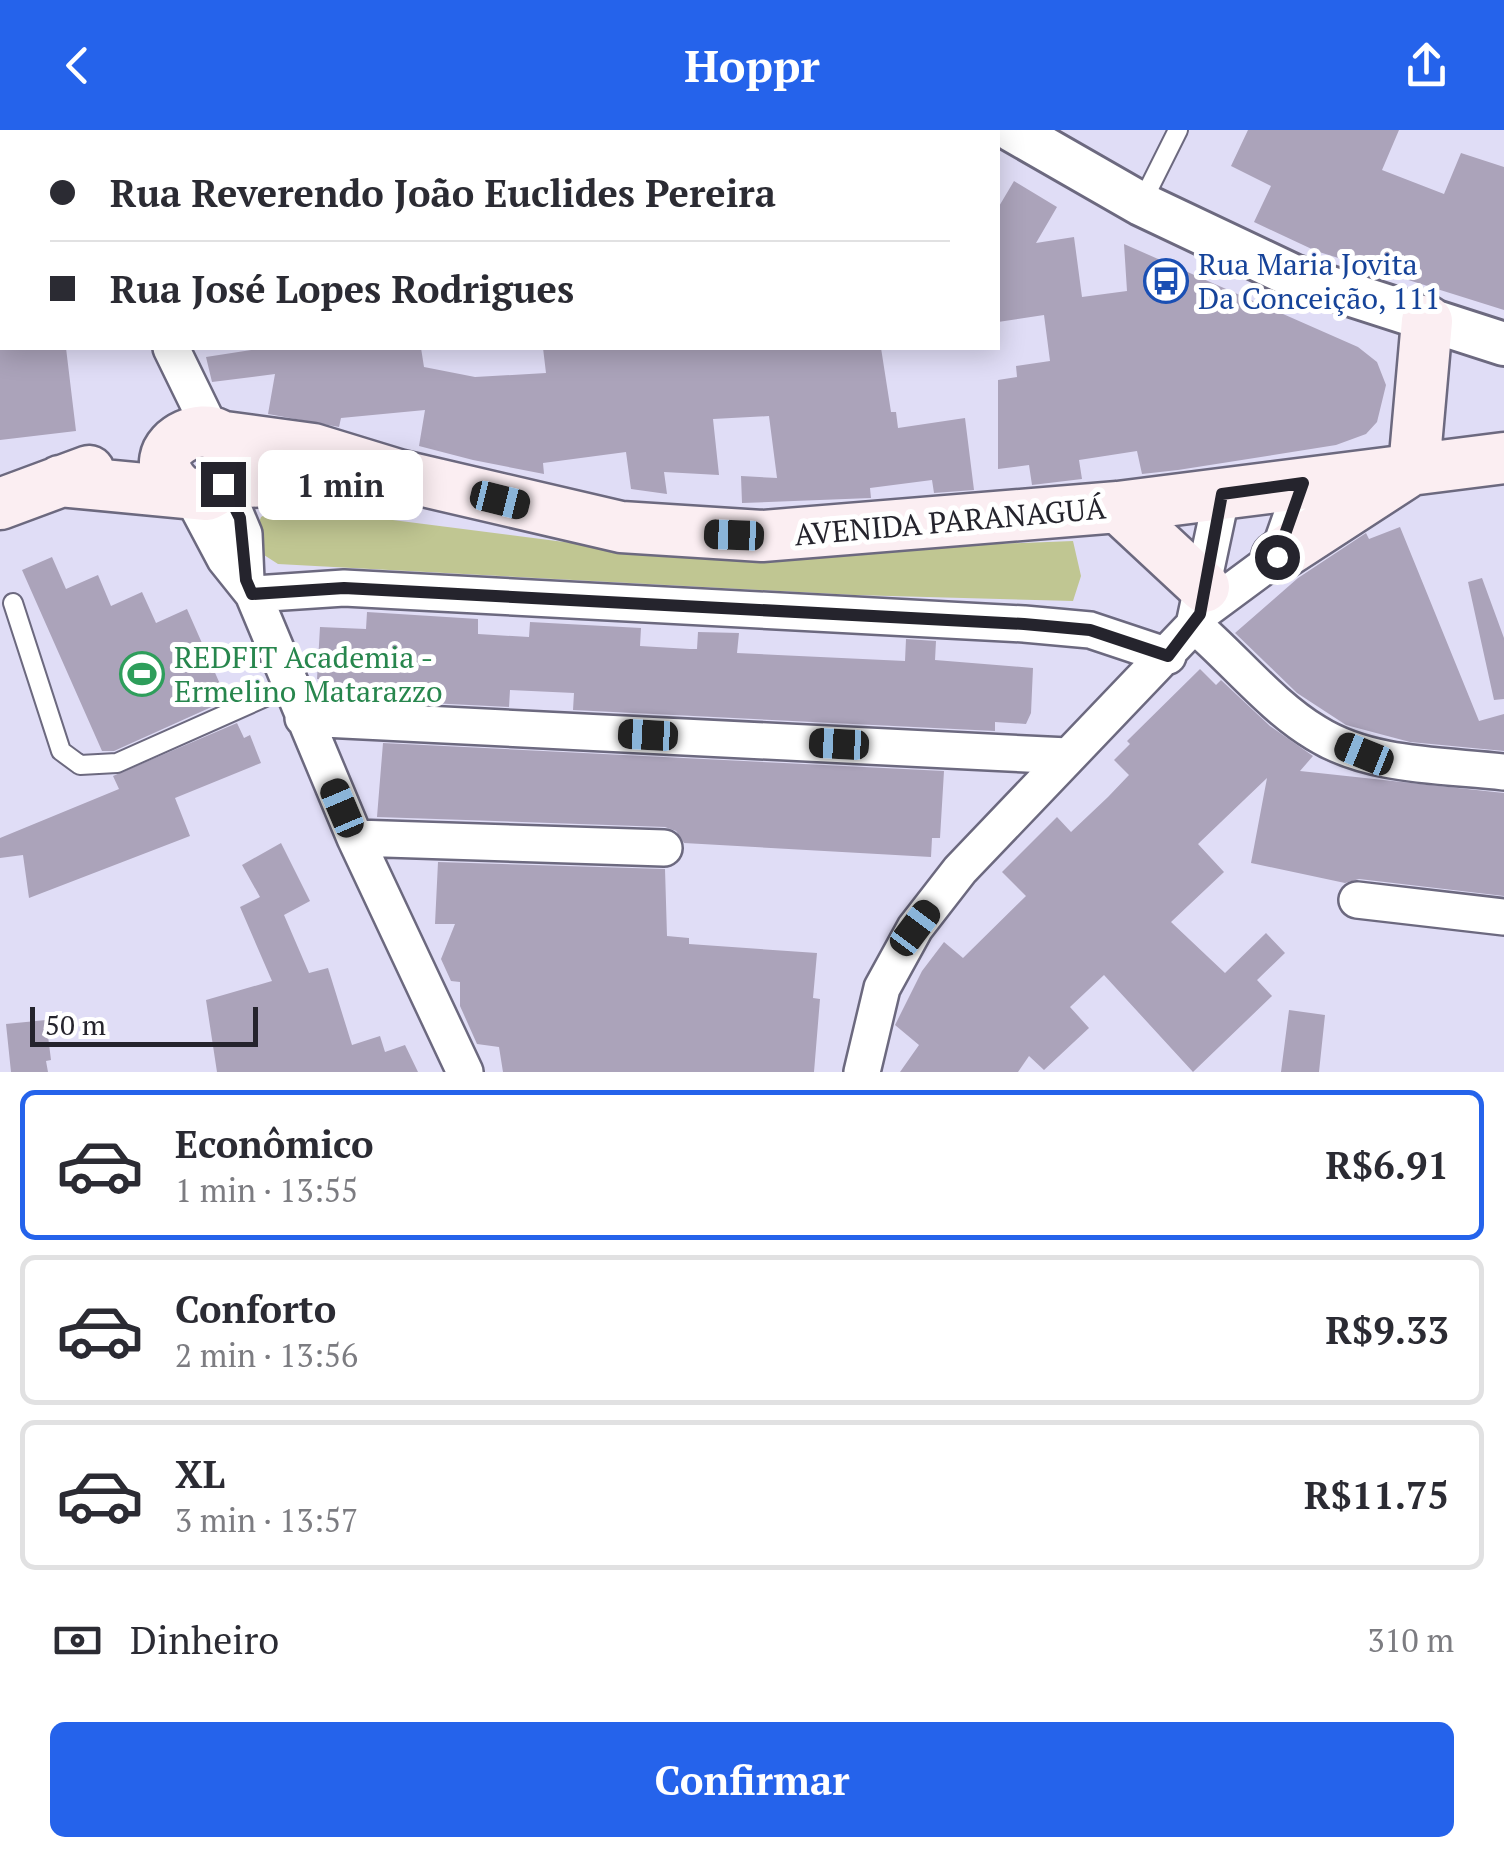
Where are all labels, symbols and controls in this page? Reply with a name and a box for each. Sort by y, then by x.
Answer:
text: Hoppr [684,35,820,95]
icon: back [50,38,105,93]
icon: share [1399,38,1454,93]
text: Rua Reverendo João Euclides Pereira [110,168,776,218]
place label: Rua Maria Jovita Da Conceição, 111 [1198,244,1441,318]
bus stop icon: Rua Maria Jovita Da Conceição, 111 [1143,258,1189,304]
text: Rua José Lopes Rodrigues [110,264,574,314]
callout: 1 min [258,449,423,519]
route end [201,462,246,507]
text: 1 min [297,464,384,506]
car [467,478,533,522]
street label: AVENIDA PARANAGUÁ [793,487,1108,555]
car [703,519,765,551]
route start [1255,535,1300,580]
place label: REDFIT Academia - Ermelino Matarazzo [174,637,443,711]
sports icon: REDFIT Academia - Ermelino Matarazzo [119,651,165,697]
car [617,718,679,752]
car [808,727,870,761]
car [1331,729,1397,779]
car [316,775,368,841]
car [885,895,945,961]
scale bar [30,1002,258,1046]
text: 50 m [45,1006,106,1043]
text: Econômico [175,1119,374,1169]
icon: car [55,1120,145,1210]
text: R$6.91 [1325,1140,1449,1190]
text: 1 min · 13:55 [175,1169,358,1211]
text: Conforto [175,1284,336,1334]
icon: car [55,1285,145,1375]
text: R$9.33 [1325,1305,1449,1355]
text: 2 min · 13:56 [175,1334,358,1376]
text: XL [175,1449,225,1499]
icon: car [55,1450,145,1540]
text: R$11.75 [1304,1470,1449,1520]
text: 3 min · 13:57 [175,1499,358,1541]
icon: cash [50,1613,105,1668]
text: Dinheiro [130,1615,279,1665]
text: 310 m [1367,1619,1454,1661]
button: Confirmar [50,1722,1454,1837]

